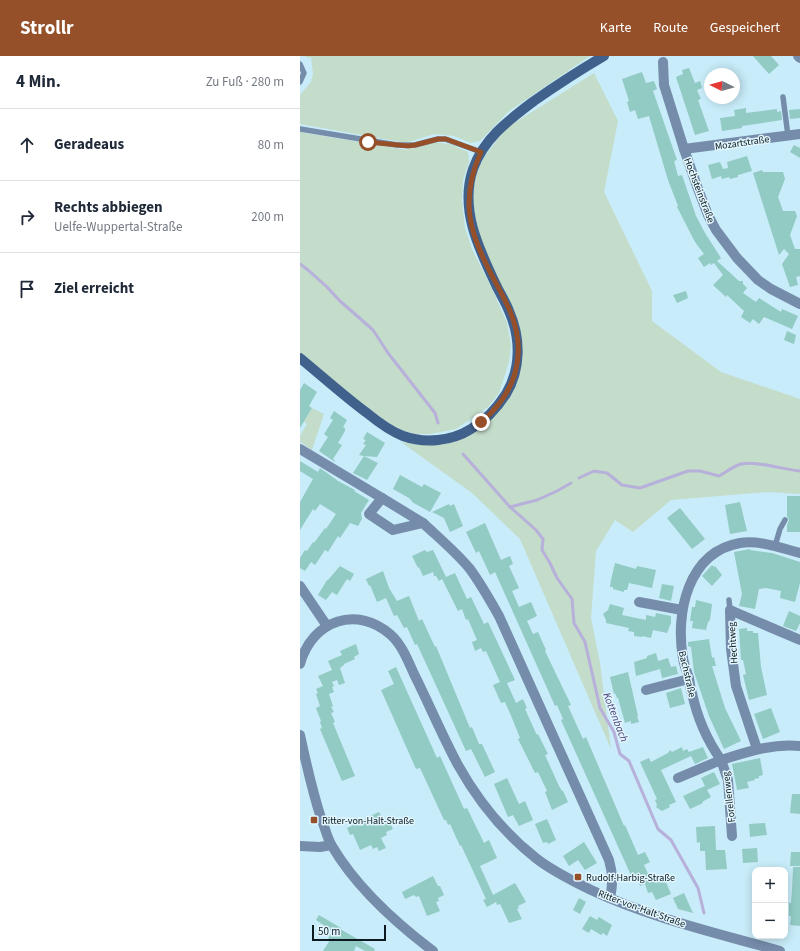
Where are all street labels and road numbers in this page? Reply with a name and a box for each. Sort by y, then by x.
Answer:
street label: Mozartstraße [714,132,770,154]
street label: Hochsteinstraße [680,156,718,225]
street label: Hechtweg [725,622,741,664]
street label: Bachstraße [675,650,699,699]
street label: Forellenweg [719,771,739,823]
street label: Ritter-von-Halt-Straße [596,887,687,931]

